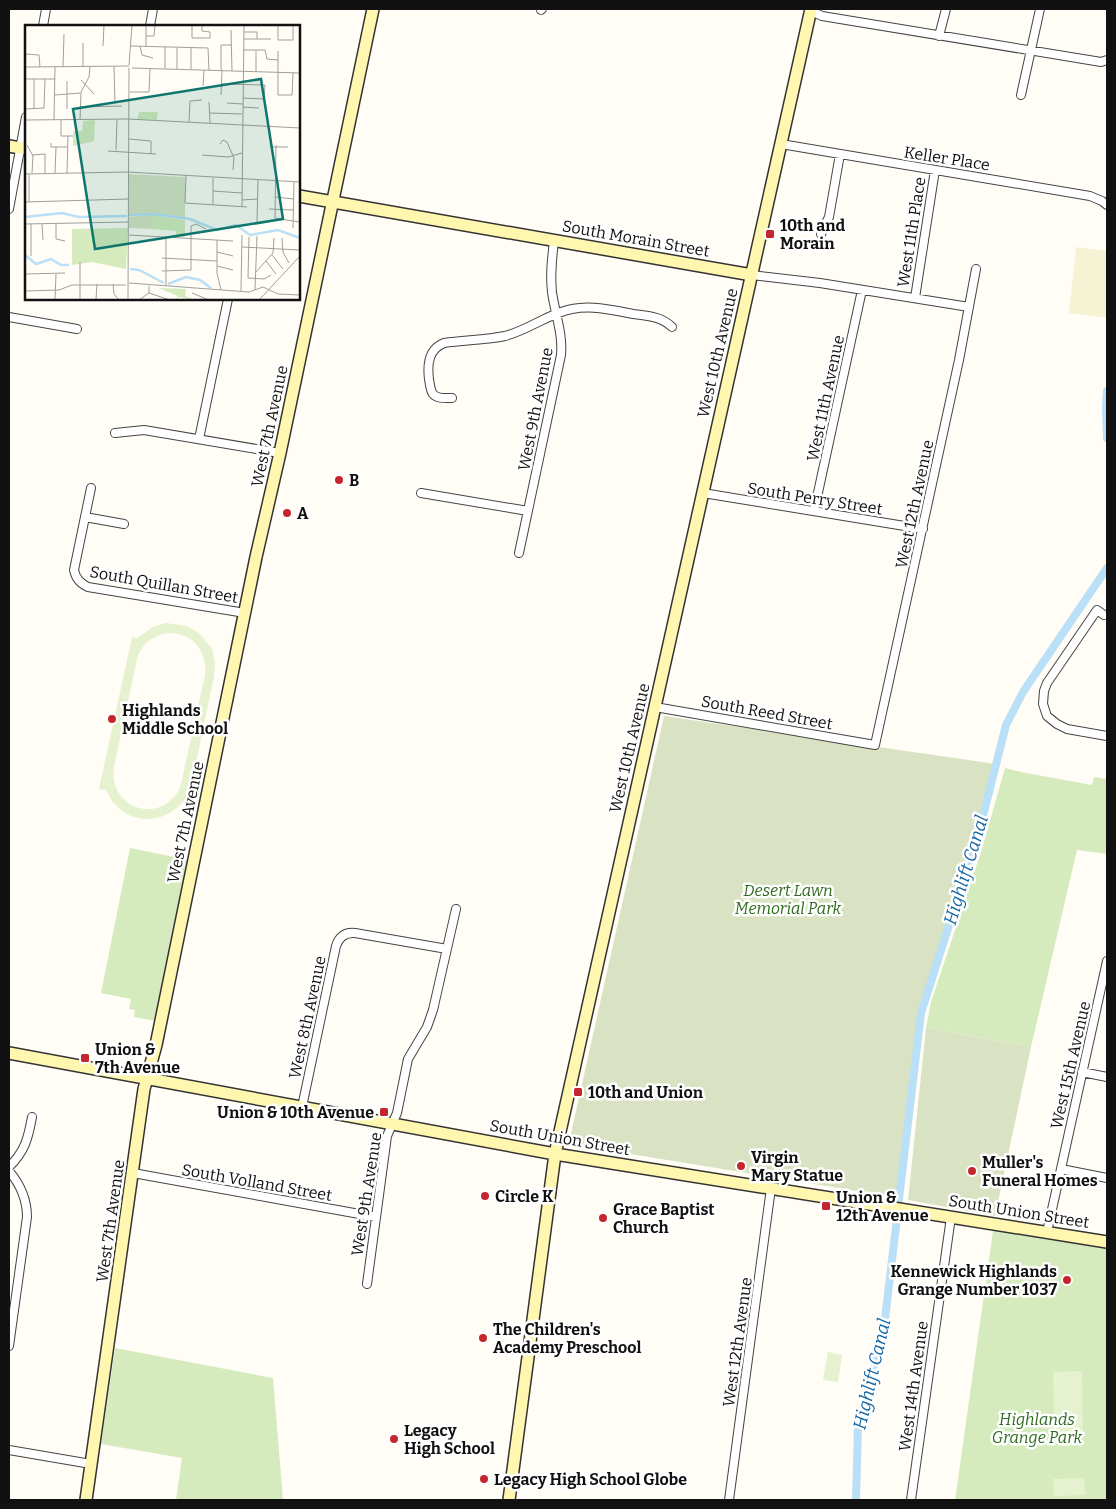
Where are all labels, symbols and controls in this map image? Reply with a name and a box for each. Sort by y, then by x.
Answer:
inset map [25,25,300,300]
street label: Keller Place [903,142,991,175]
street label: West 11th Place [893,176,930,289]
street label: South Morain Street [561,216,711,261]
place label: 10th and Morain [780,216,846,253]
marker: 10th and Morain [764,228,776,240]
street label: West 10th Avenue [693,286,742,420]
street label: West 11th Avenue [803,333,848,463]
street label: West 9th Avenue [514,346,557,472]
street label: West 7th Avenue [247,364,292,489]
street label: West 12th Avenue [892,438,937,570]
place label: B [349,471,359,490]
marker: B [333,474,345,486]
street label: South Perry Street [746,478,884,519]
place label: A [297,504,309,523]
marker: A [281,507,293,519]
street label: South Quillan Street [88,562,240,607]
street label: West 10th Avenue [605,681,654,815]
street label: South Reed Street [700,692,834,733]
place label: Highlands Middle School [122,701,228,738]
marker: Highlands Middle School [106,713,118,725]
street label: West 7th Avenue [163,760,208,885]
water label: Highlift Canal [939,813,993,927]
park label: Desert Lawn Memorial Park [735,881,841,918]
street label: West 8th Avenue [285,954,330,1080]
street label: West 15th Avenue [1047,999,1094,1131]
place label: Union & 7th Avenue [95,1040,180,1077]
marker: Union & 7th Avenue [79,1052,91,1064]
place label: 10th and Union [588,1083,704,1102]
marker: 10th and Union [572,1086,584,1098]
place label: Union & 10th Avenue [217,1103,374,1122]
marker: Union & 10th Avenue [378,1106,390,1118]
street label: South Union Street [488,1116,632,1159]
street label: West 9th Avenue [347,1131,386,1257]
place label: Virgin Mary Statue [751,1148,843,1185]
place label: Muller's Funeral Homes [982,1153,1098,1190]
street label: West 7th Avenue [92,1159,129,1284]
street label: South Volland Street [180,1160,334,1205]
marker: Virgin Mary Statue [735,1160,747,1172]
marker: Muller's Funeral Homes [966,1165,978,1177]
place label: Circle K [495,1187,554,1206]
place label: Union & 12th Avenue [836,1188,929,1225]
marker: Circle K [479,1190,491,1202]
street label: South Union Street [947,1191,1091,1232]
place label: Grace Baptist Church [613,1200,715,1237]
marker: Union & 12th Avenue [820,1200,832,1212]
marker: Grace Baptist Church [597,1212,609,1224]
place label: Kennewick Highlands Grange Number 1037 [891,1262,1057,1299]
marker: Kennewick Highlands Grange Number 1037 [1061,1274,1073,1286]
street label: West 12th Avenue [719,1276,756,1408]
water label: Highlift Canal [849,1316,895,1432]
place label: The Children's Academy Preschool [493,1320,641,1357]
street label: West 14th Avenue [895,1320,932,1452]
marker: The Children's Academy Preschool [477,1332,489,1344]
park label: Highlands Grange Park [992,1410,1083,1447]
place label: Legacy High School [404,1421,495,1458]
marker: Legacy High School [388,1433,400,1445]
place label: Legacy High School Globe [494,1470,687,1489]
marker: Legacy High School Globe [478,1473,490,1485]

